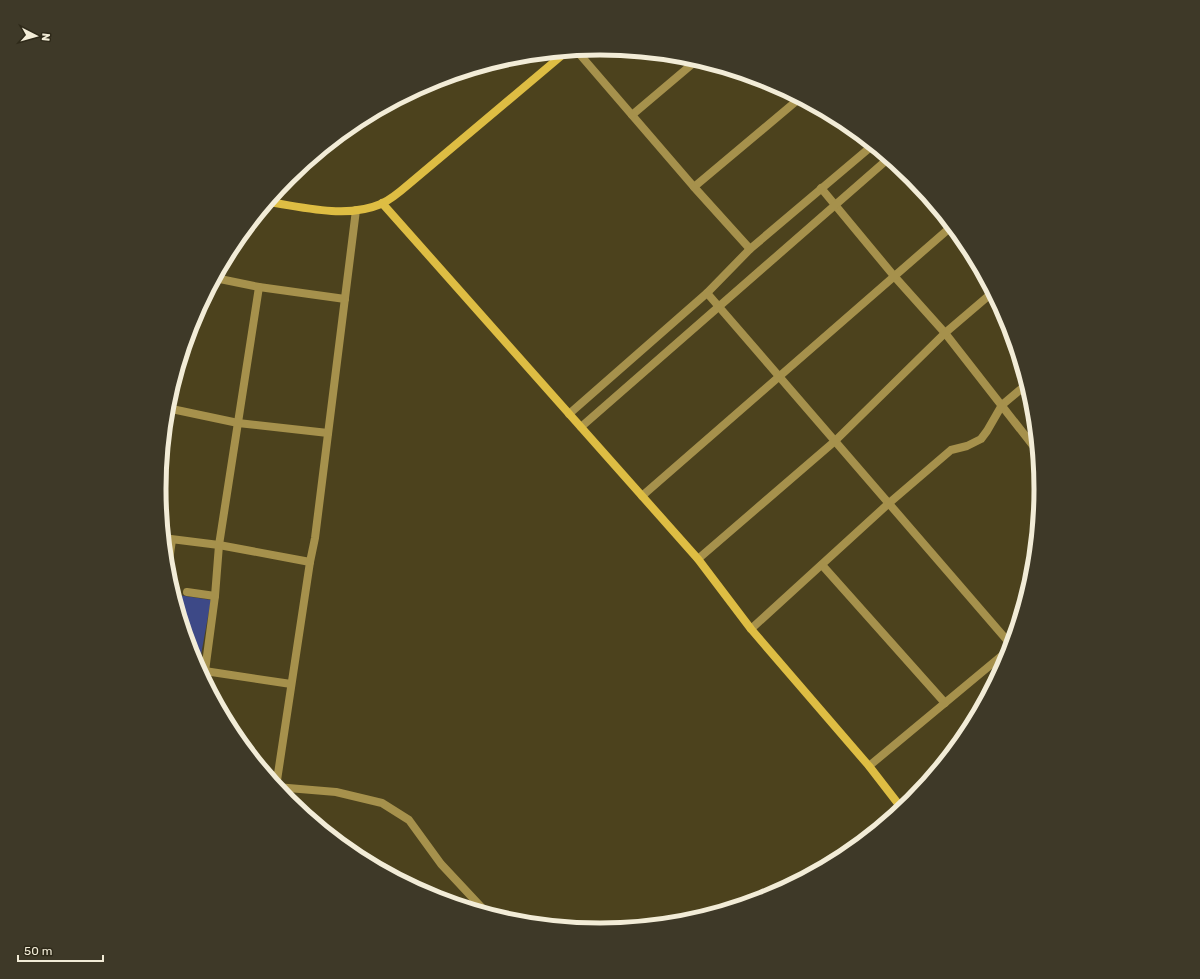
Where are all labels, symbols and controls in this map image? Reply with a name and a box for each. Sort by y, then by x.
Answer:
north arrow [16,16,56,56]
text: N [39,32,52,42]
scale bar [18,937,103,963]
text: 50 m [24,944,52,958]

